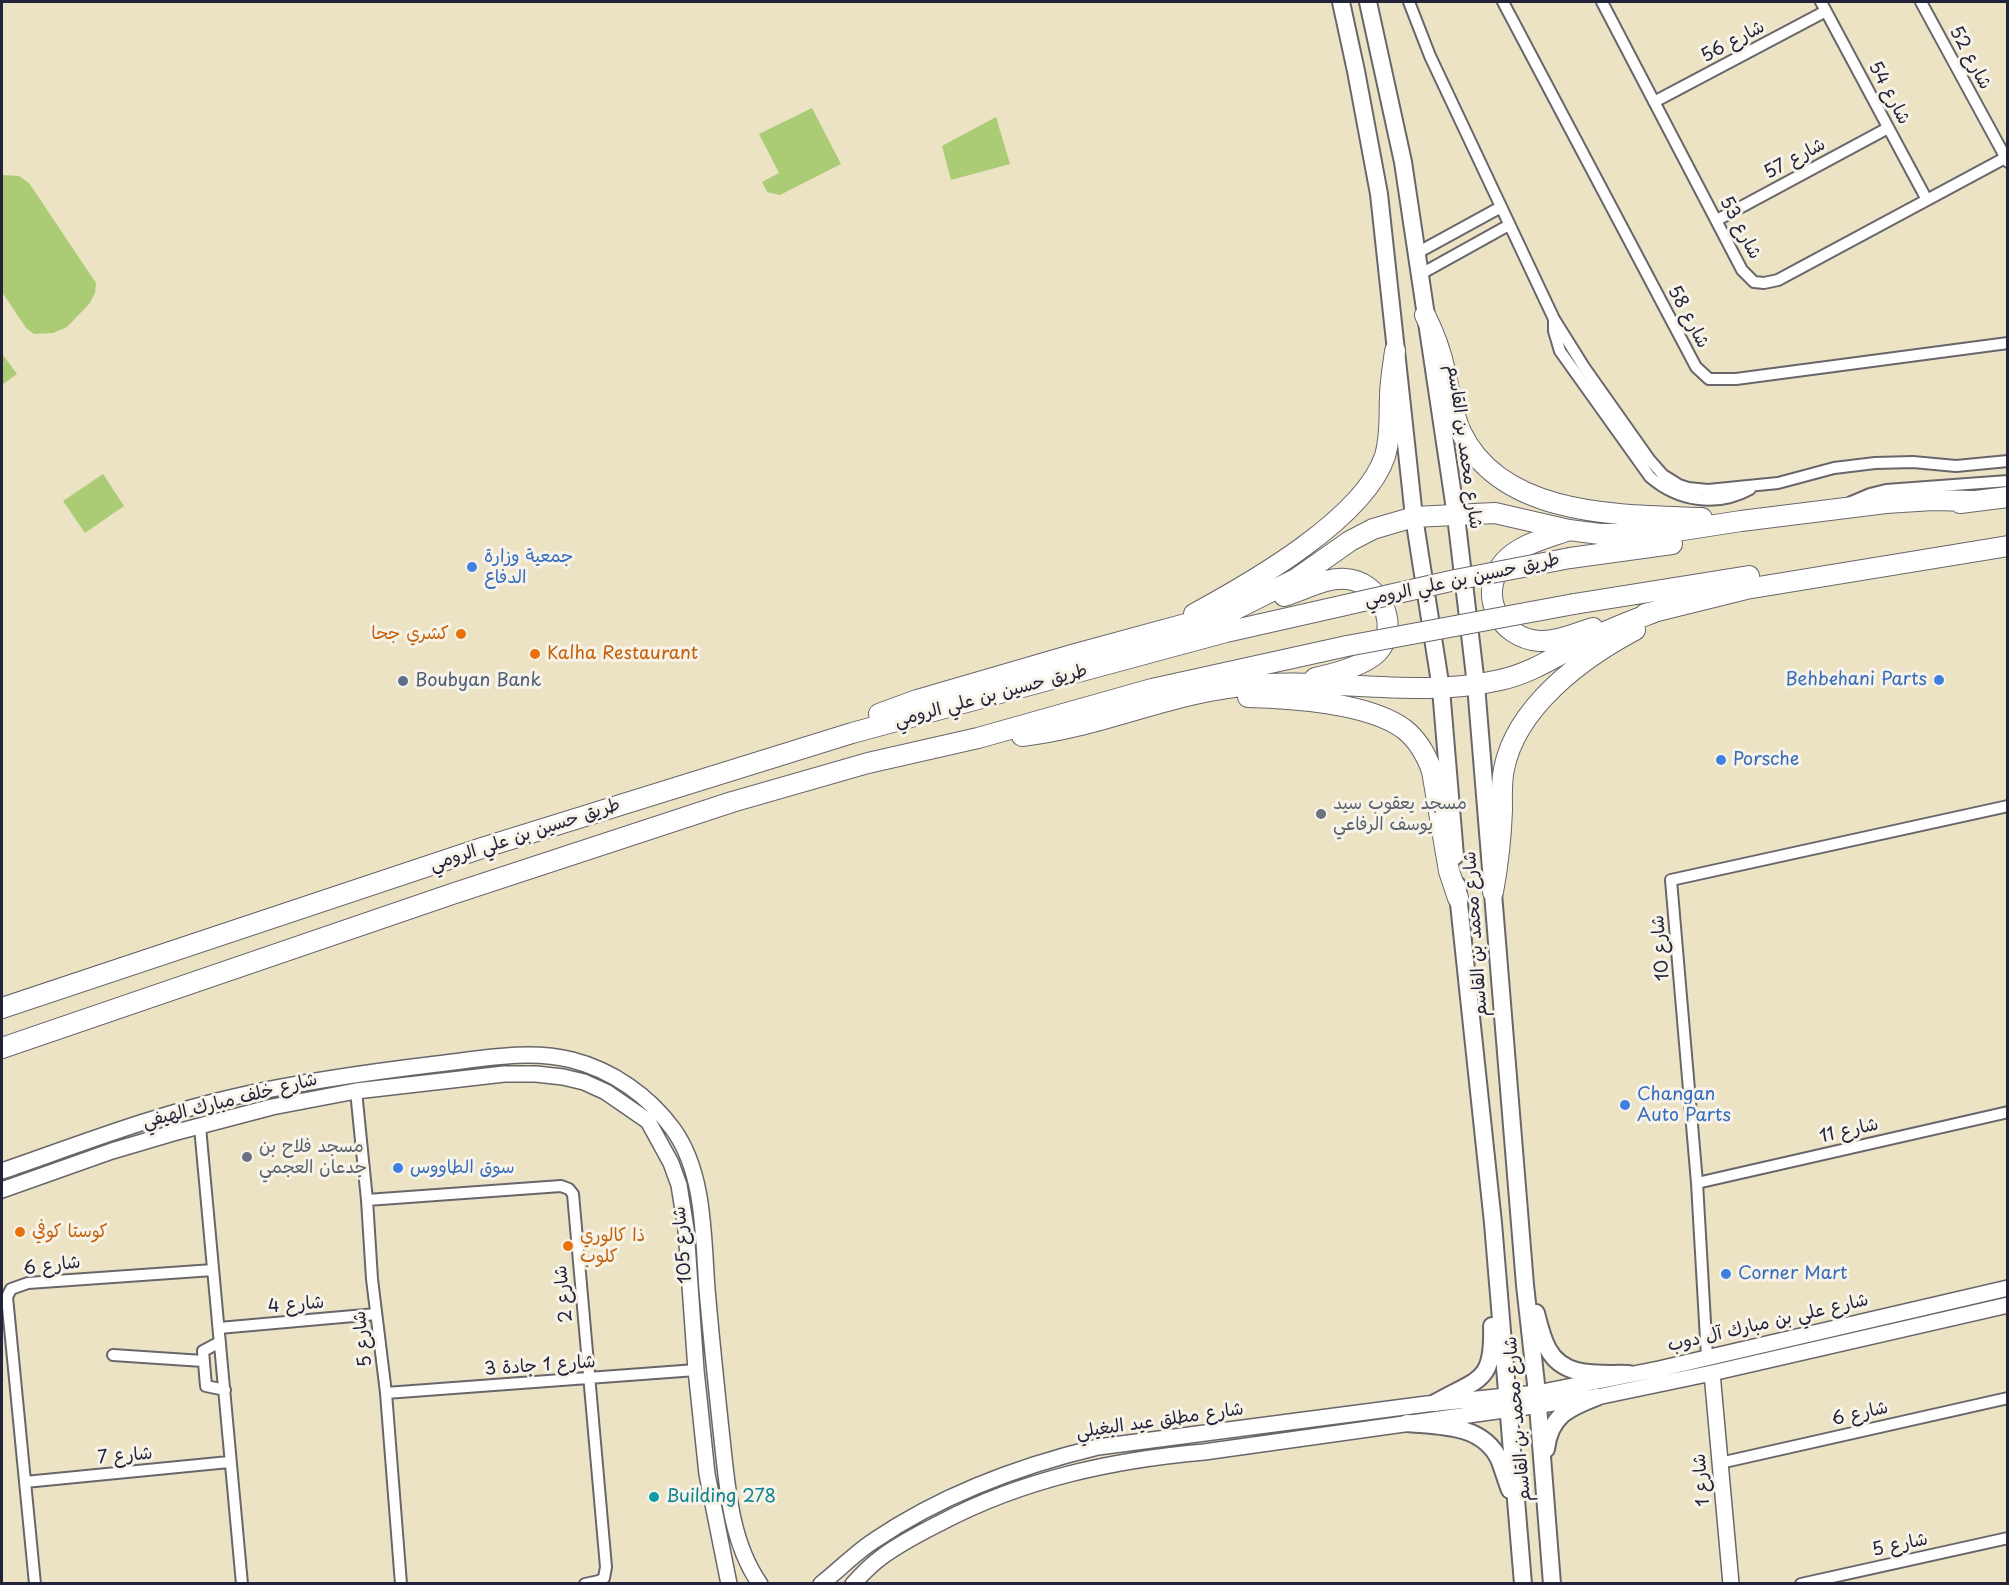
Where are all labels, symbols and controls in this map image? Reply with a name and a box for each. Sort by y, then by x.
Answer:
street label: شارع 56 [1698,16,1768,68]
street label: شارع 52 [1944,23,1996,93]
street label: شارع 54 [1863,58,1915,128]
street label: شارع 57 [1761,134,1829,184]
street label: شارع 53 [1715,193,1765,263]
street label: شارع 58 [1663,282,1713,352]
street label: شارع محمد بن القاسم [1442,363,1486,531]
place label: جمعية وزارة الدفاع [484,546,573,588]
street label: طريق حسين بن علي الرومي [1362,549,1562,611]
marker: جمعية وزارة الدفاع [465,560,479,574]
place label: كشري جحا [371,623,449,645]
marker: كشري جحا [454,627,468,641]
place label: Kalha Restaurant [547,643,698,665]
marker: Kalha Restaurant [528,647,542,661]
street label: طريق حسين بن علي الرومي [892,660,1090,732]
place label: Behbehani Parts [1785,669,1927,691]
place label: Boubyan Bank [415,670,541,692]
marker: Behbehani Parts [1932,673,1946,687]
marker: Boubyan Bank [396,674,410,688]
place label: Porsche [1733,749,1799,771]
marker: Porsche [1714,753,1728,767]
place label: مسجد يعقوب سيد يوسف الرفاعي [1333,793,1467,836]
street label: طريق حسين بن علي الرومي [427,794,623,876]
marker: مسجد يعقوب سيد يوسف الرفاعي [1314,807,1328,821]
street label: شارع محمد بن القاسم [1459,850,1493,1018]
street label: شارع 10 [1647,914,1675,982]
street label: شارع خلف مبارك الهيفي [140,1069,320,1133]
place label: Changan Auto Parts [1637,1084,1731,1126]
marker: Changan Auto Parts [1618,1098,1632,1112]
street label: شارع 11 [1817,1114,1881,1148]
place label: مسجد فلاح بن جدعان العجمي [259,1136,367,1178]
marker: مسجد فلاح بن جدعان العجمي [240,1150,254,1164]
place label: سوق الطاووس [410,1157,515,1179]
marker: سوق الطاووس [391,1161,405,1175]
street label: شارع 105 [669,1205,697,1285]
place label: كوستا كوفي [32,1221,108,1243]
marker: كوستا كوفي [13,1225,27,1239]
place label: ذا كالوري كلوب [580,1225,645,1268]
marker: ذا كالوري كلوب [561,1239,575,1253]
street label: شارع 6 [22,1252,82,1280]
place label: Corner Mart [1738,1263,1847,1285]
street label: شارع 2 [550,1264,578,1324]
marker: Corner Mart [1719,1267,1733,1281]
street label: شارع علي بن مبارك آل دوب [1665,1289,1871,1357]
street label: شارع 4 [267,1292,325,1318]
street label: شارع 5 [349,1310,377,1368]
street label: شارع محمد بن القاسم [1500,1335,1536,1503]
street label: شارع 1 جادة 3 [484,1351,596,1381]
street label: شارع 6 [1830,1397,1890,1431]
street label: شارع مطلق عيد البغيلي [1075,1399,1245,1443]
street label: شارع 7 [97,1443,153,1469]
street label: شارع 1 [1689,1453,1715,1507]
place label: Building 278 [666,1486,776,1508]
marker: Building 278 [647,1490,661,1504]
street label: شارع 5 [1870,1529,1930,1561]

